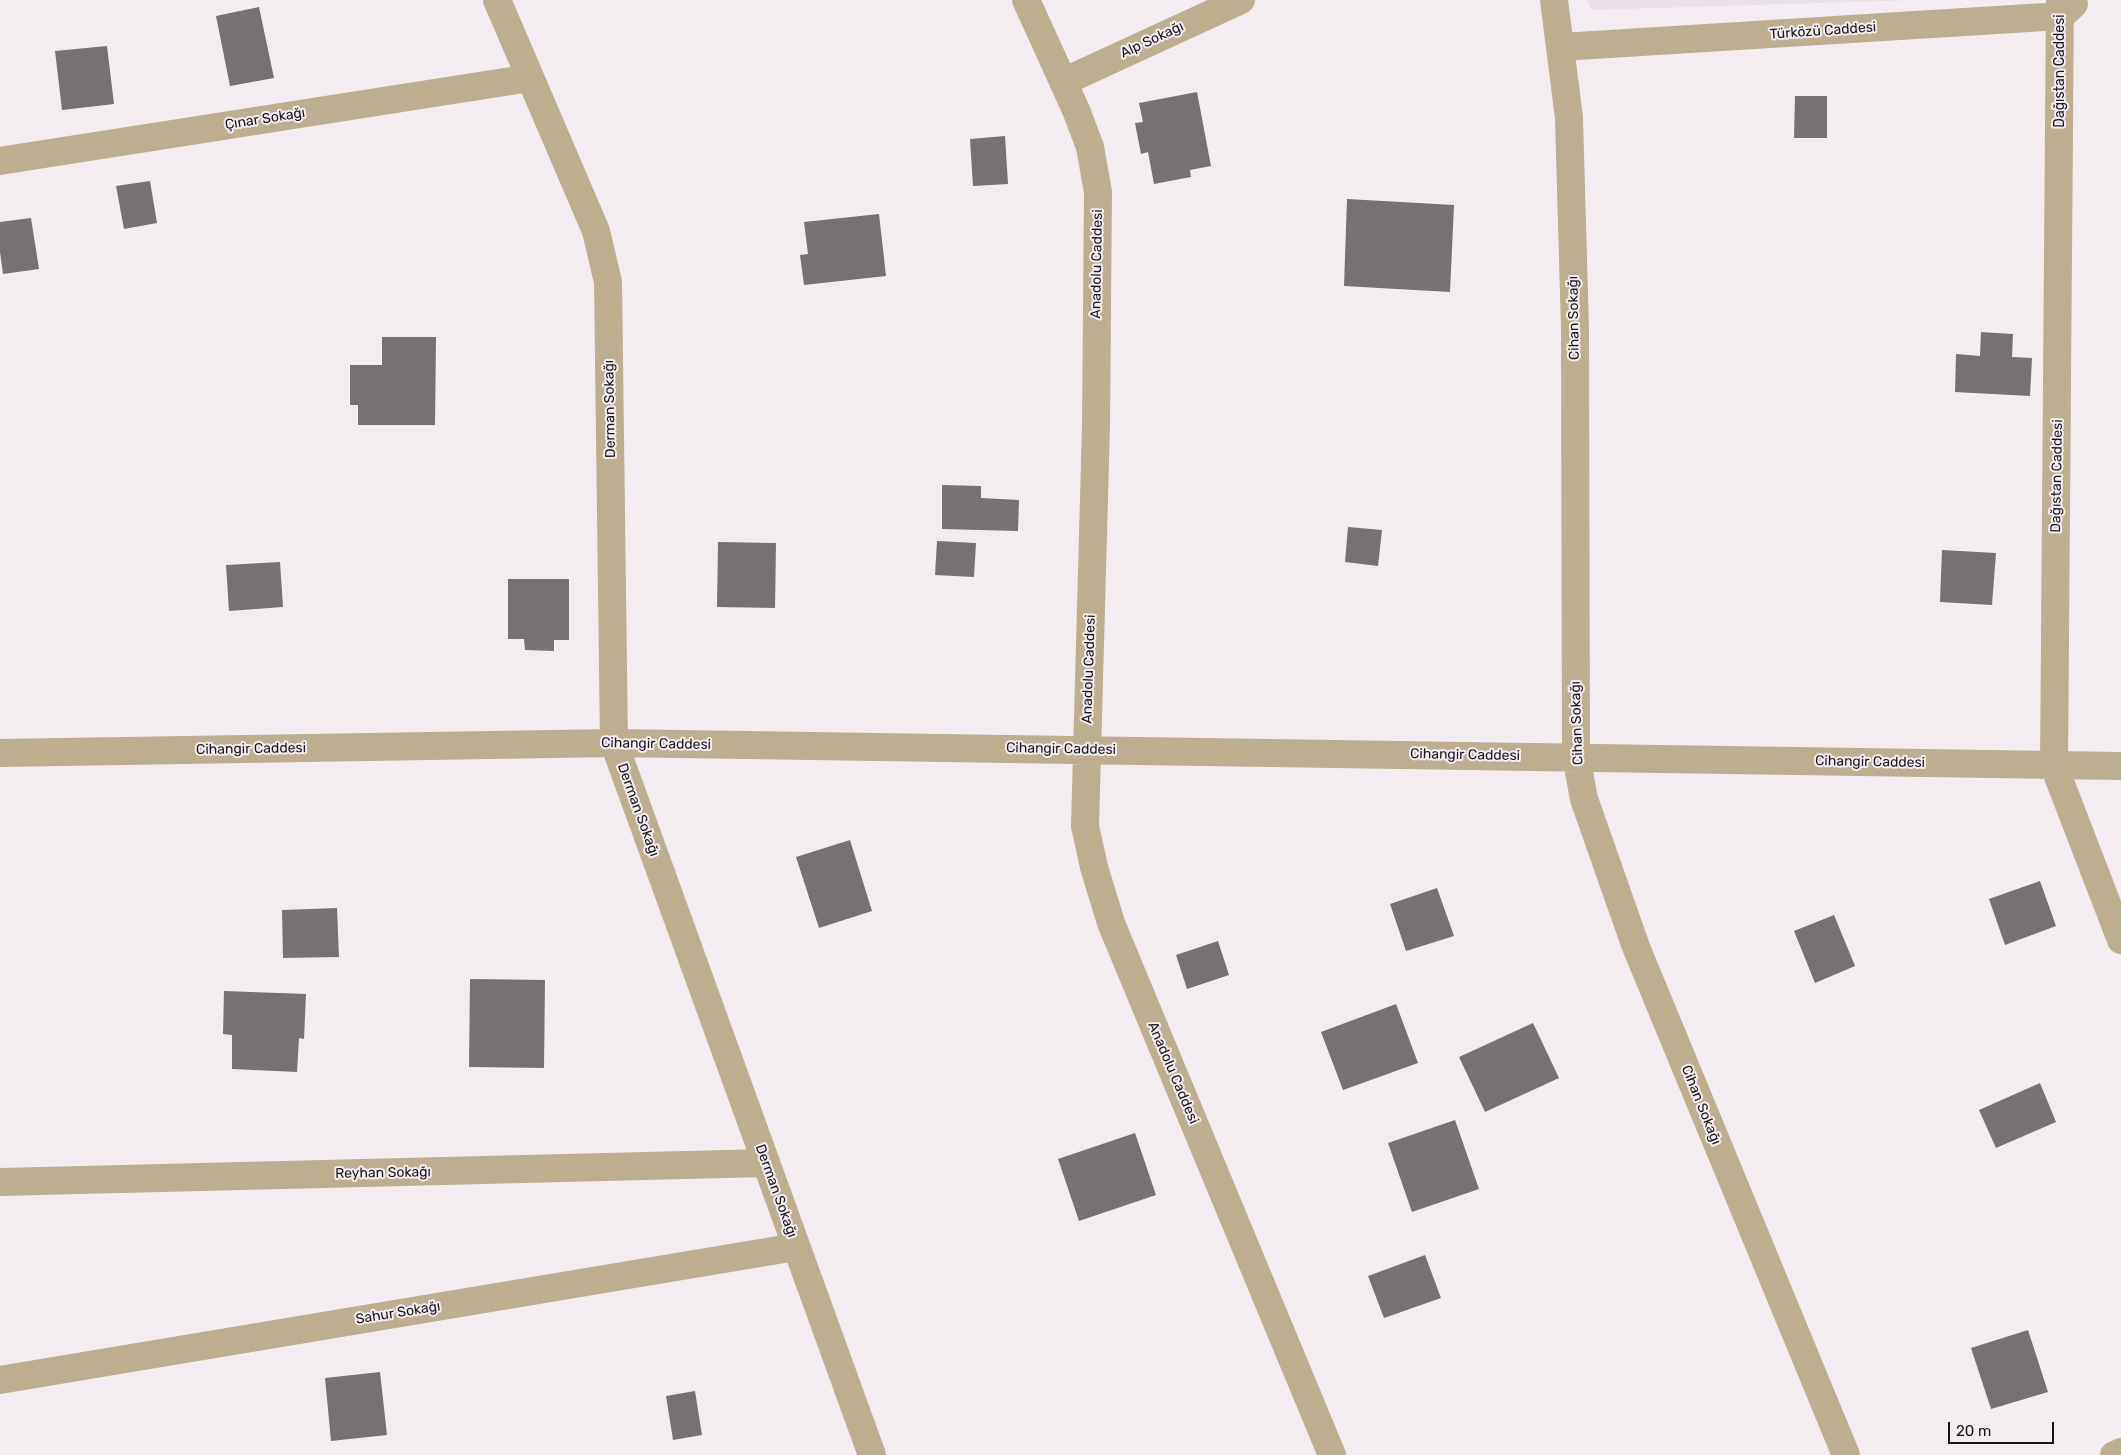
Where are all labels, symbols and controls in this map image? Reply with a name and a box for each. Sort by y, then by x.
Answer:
street label: Dağıstan Caddesi [2052,14,2068,128]
street label: Alp Sokağı [1118,18,1186,62]
street label: Türközü Caddesi [1769,19,1877,43]
street label: Çınar Sokağı [224,104,306,134]
street label: Anadolu Caddesi [1088,209,1106,319]
street label: Cihan Sokağı [1565,276,1583,360]
street label: Derman Sokağı [601,360,619,458]
street label: Dağıstan Caddesi [2048,419,2066,533]
street label: Anadolu Caddesi [1079,614,1099,724]
street label: Cihan Sokağı [1567,681,1587,765]
street label: Cihangir Caddesi [601,735,711,753]
street label: Cihangir Caddesi [196,740,306,758]
street label: Cihangir Caddesi [1006,740,1116,758]
street label: Cihangir Caddesi [1410,746,1520,764]
street label: Cihangir Caddesi [1815,753,1925,771]
street label: Derman Sokağı [613,761,663,859]
street label: Anadolu Caddesi [1144,1019,1202,1127]
street label: Cihan Sokağı [1677,1063,1725,1147]
street label: Derman Sokağı [751,1142,801,1240]
street label: Reyhan Sokağı [335,1164,431,1182]
street label: Sahur Sokağı [354,1298,442,1328]
scale bar [1951,1412,2057,1444]
text: 20 m [1956,1422,1991,1440]

